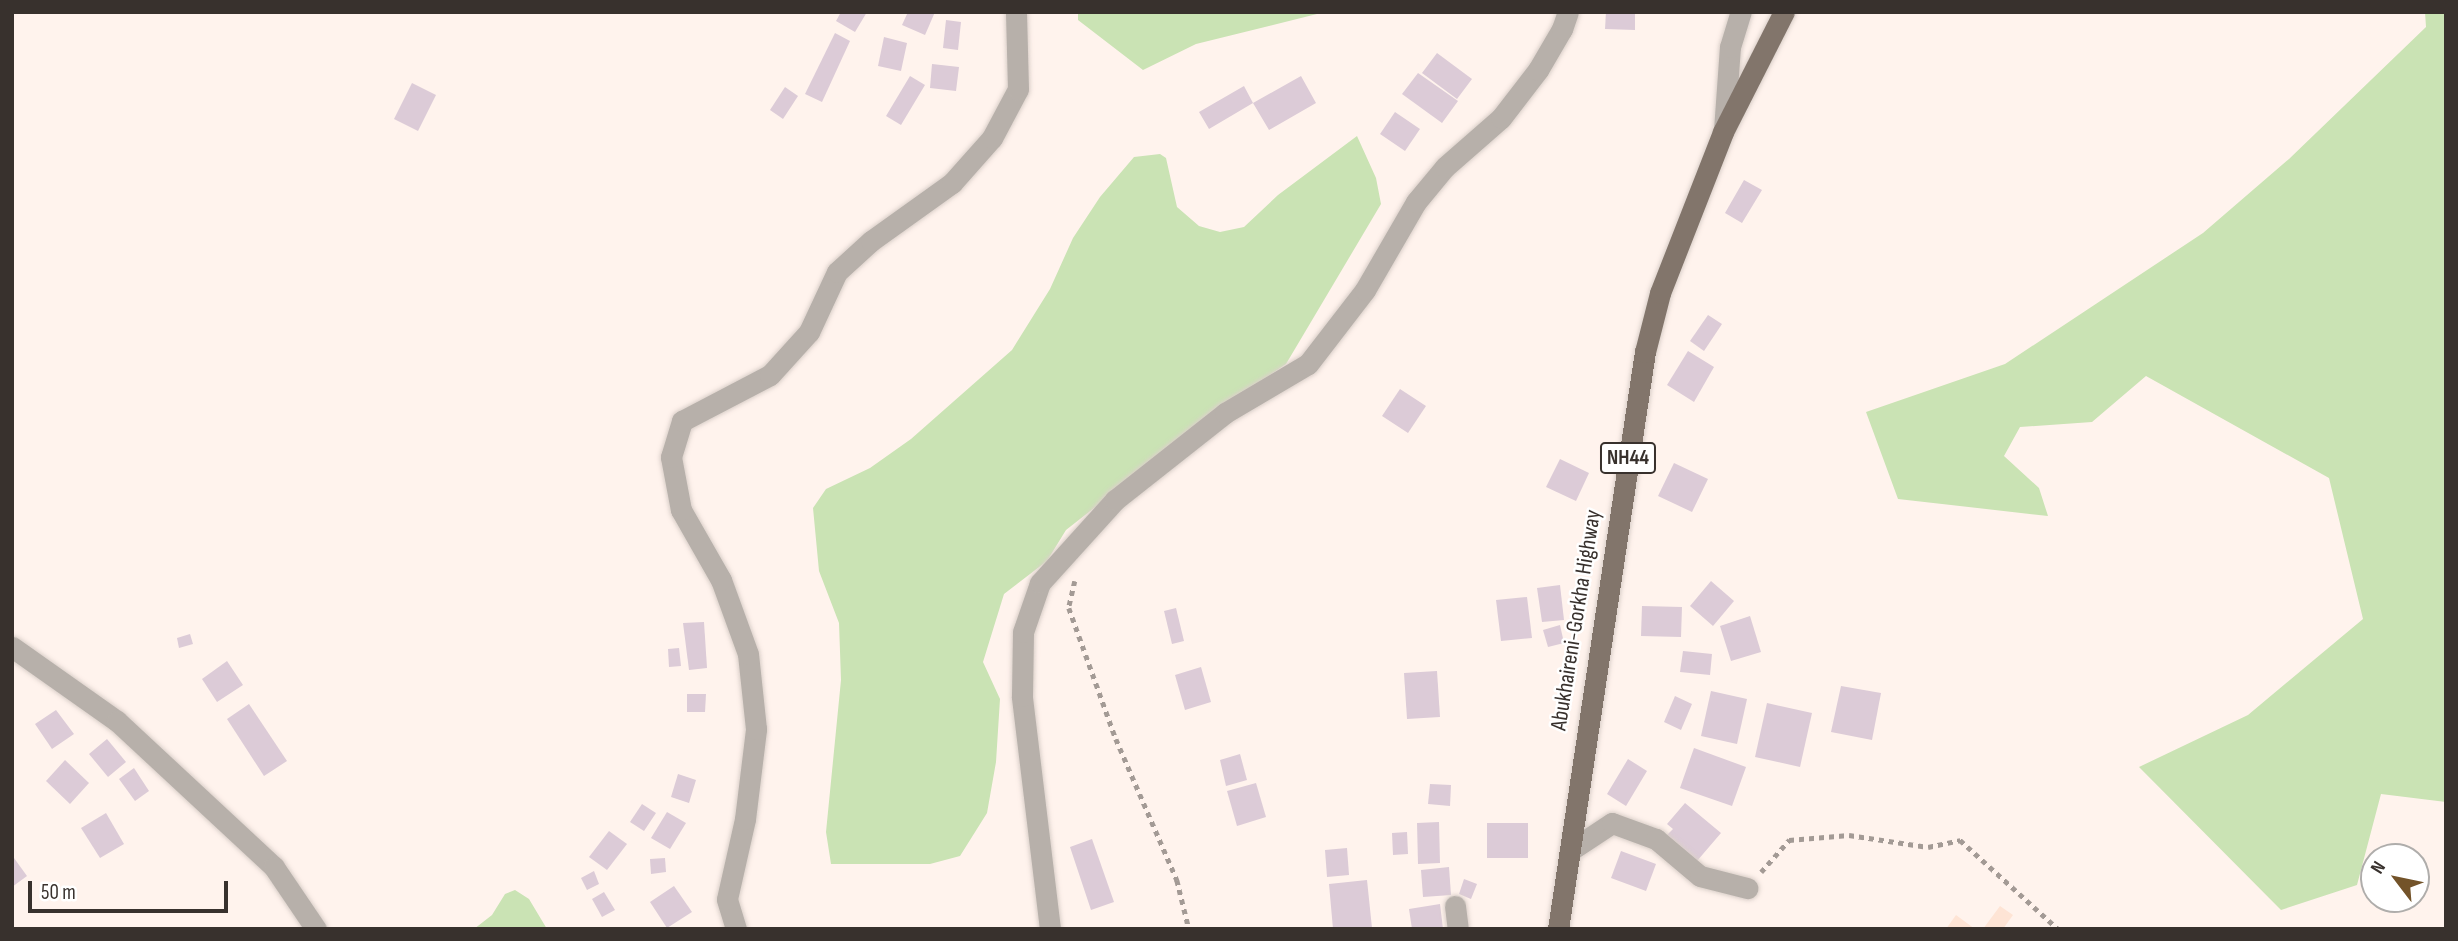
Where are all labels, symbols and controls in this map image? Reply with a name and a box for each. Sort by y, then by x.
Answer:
road number: NH44 [1598,440,1658,476]
street label: Abukhaireni-Gorkha Highway [1545,508,1607,732]
north arrow [2360,843,2430,913]
text: N [2366,857,2391,878]
scale bar [32,867,231,911]
text: 50 m [41,880,76,905]

